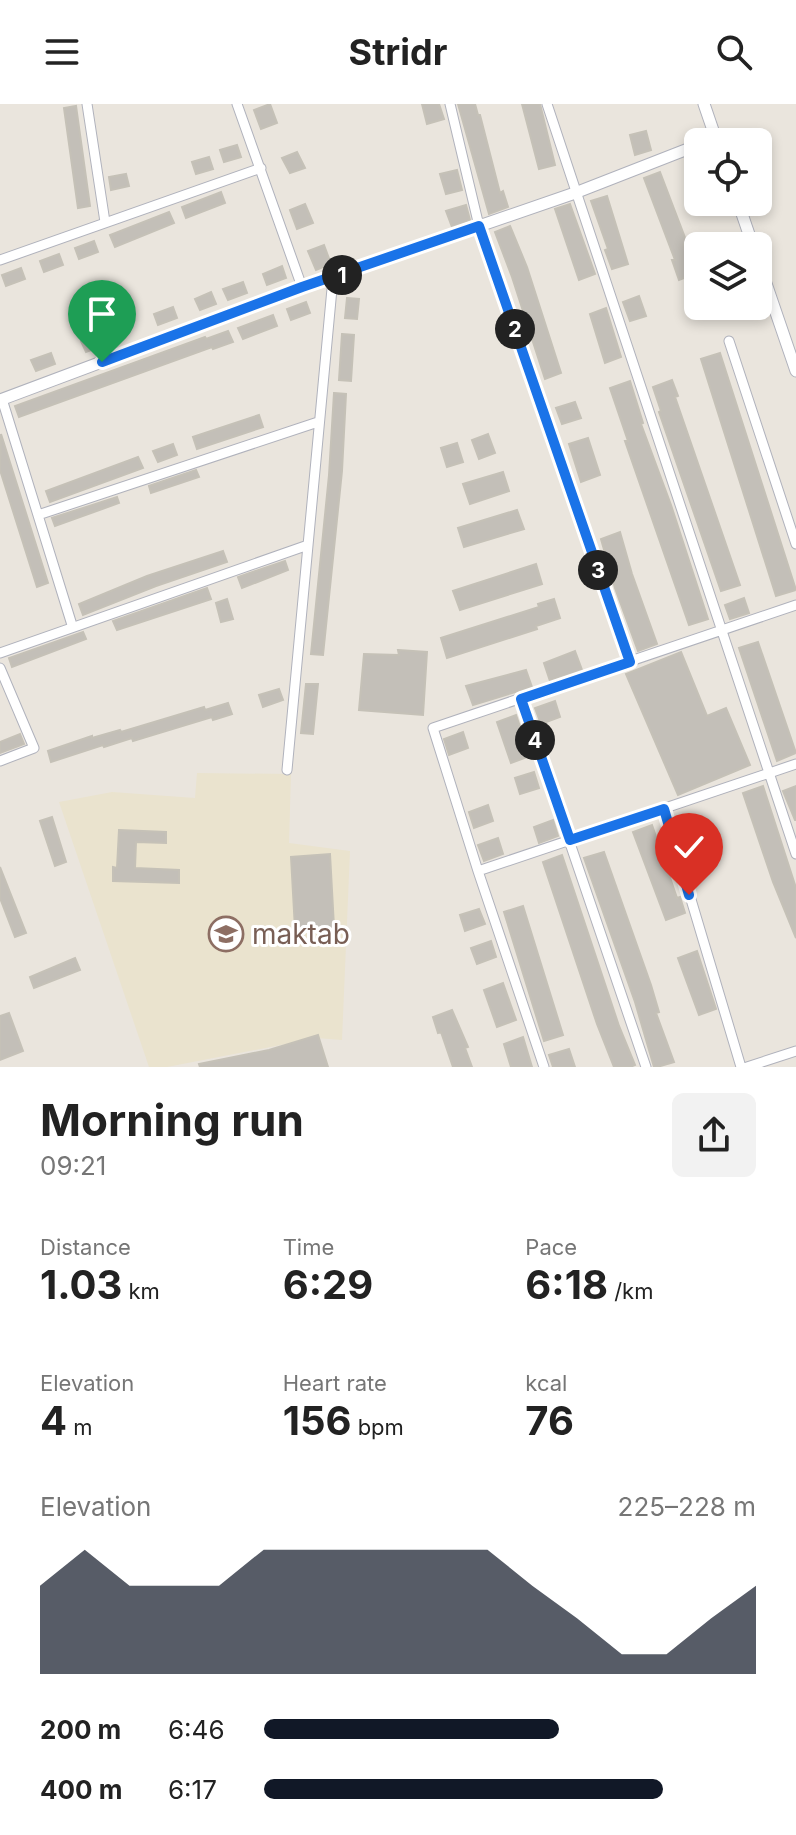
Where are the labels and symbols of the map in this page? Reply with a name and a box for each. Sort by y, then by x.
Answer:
pin: 1 [322,255,362,295]
pin [68,280,136,362]
pin: 2 [495,309,535,349]
pin: 3 [578,550,618,590]
pin: 4 [515,720,555,760]
pin [655,813,723,895]
school or university icon: maktab [207,915,245,953]
place label: maktab [252,917,350,951]

